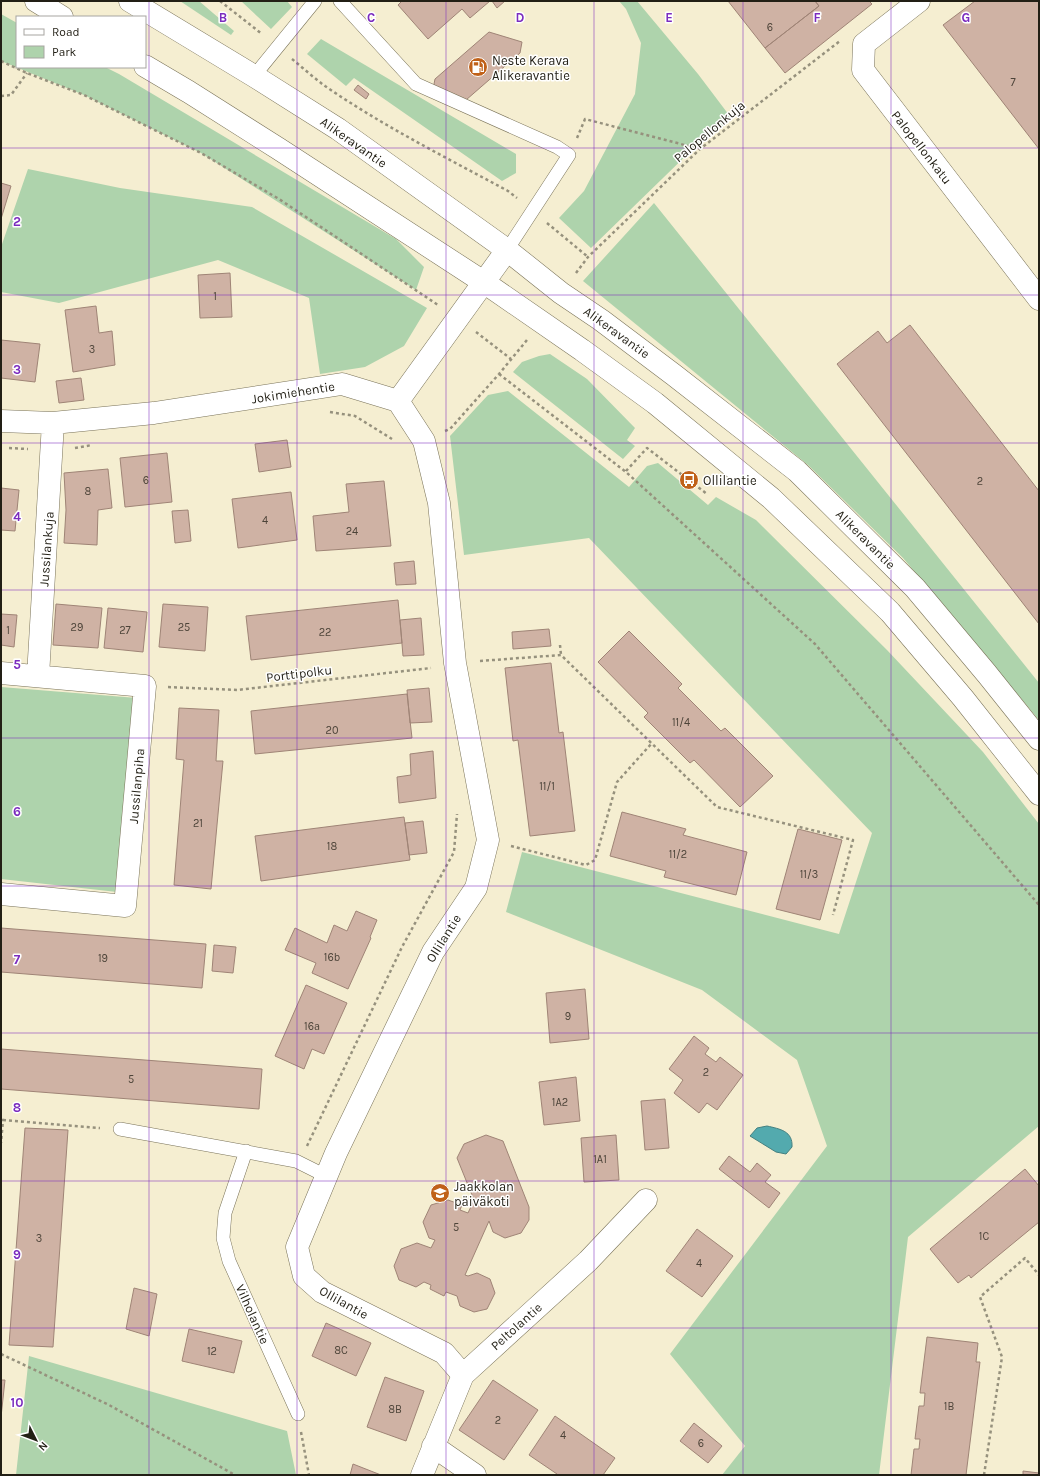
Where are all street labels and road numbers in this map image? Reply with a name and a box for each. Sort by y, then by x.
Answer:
street label: Palopellonkuja [671,97,748,165]
street label: Palopellonkatu [888,108,955,187]
street label: Alikeravantie [318,114,390,171]
street label: Alikeravantie [581,303,653,362]
street label: Jokimiehentie [250,378,336,406]
street label: Alikeravantie [833,507,899,572]
street label: Jussilankuja [36,511,57,587]
street label: Porttipolku [265,662,333,685]
street label: Jussilanpiha [126,748,147,824]
street label: Ollilantie [423,911,464,965]
street label: Vilholantie [233,1282,273,1347]
street label: Ollilantie [317,1283,371,1322]
street label: Peltolantie [488,1299,545,1353]

